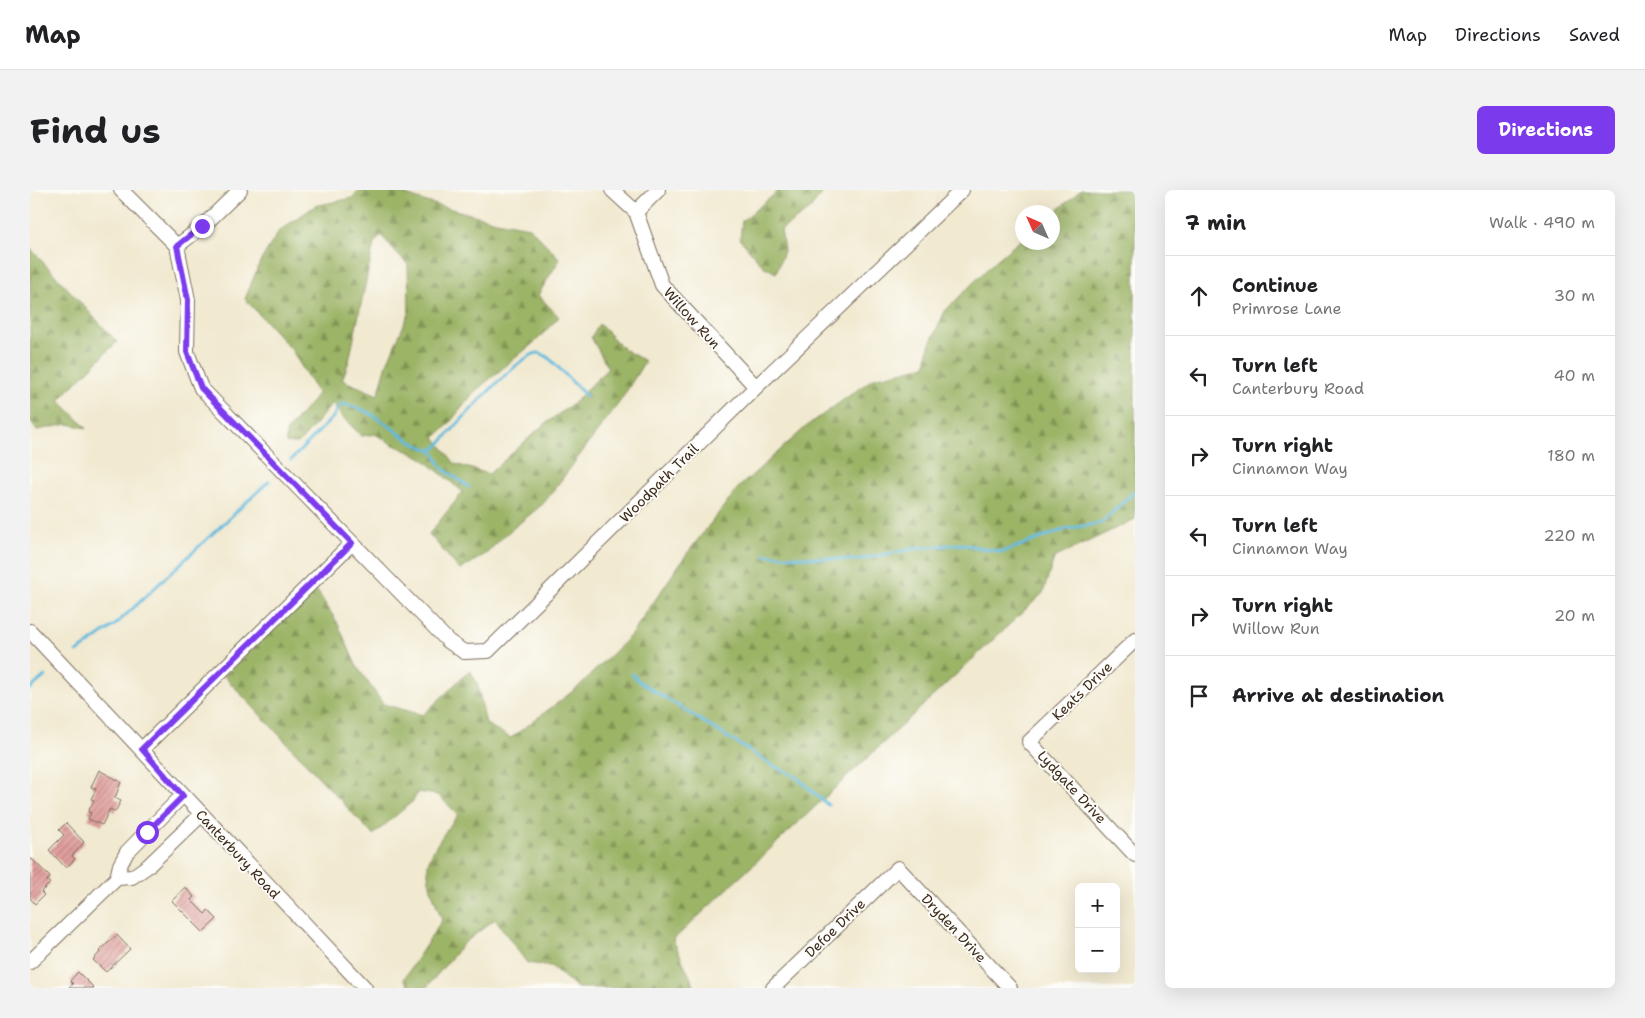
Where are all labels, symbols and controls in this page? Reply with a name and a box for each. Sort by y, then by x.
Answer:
text: Map [25,19,81,51]
text: Map [1389,23,1427,47]
text: Directions [1455,23,1541,47]
text: Saved [1569,23,1620,47]
button: Directions [1477,106,1615,154]
text: Find us [30,107,161,154]
north arrow [1015,205,1060,250]
text: 7 min [1185,209,1246,237]
text: Walk · 490 m [1489,212,1595,233]
route end [191,215,214,238]
text: Continue [1232,273,1318,298]
icon: ahead [1185,282,1213,310]
street label: Willow Run [660,284,725,353]
text: 30 m [1554,285,1595,306]
text: Primrose Lane [1232,298,1342,319]
text: Turn left [1232,353,1318,378]
icon: left [1185,362,1213,390]
text: 40 m [1553,365,1595,386]
text: Canterbury Road [1232,378,1364,399]
text: Turn right [1232,433,1333,458]
street label: Woodpath Trail [616,439,703,526]
icon: right [1185,442,1213,470]
text: 180 m [1547,445,1595,466]
text: Cinnamon Way [1232,458,1348,479]
text: Turn left [1232,513,1318,538]
icon: left [1185,522,1213,550]
text: 220 m [1543,525,1595,546]
text: Cinnamon Way [1232,538,1348,559]
text: Turn right [1232,593,1333,618]
icon: right [1185,602,1213,630]
text: 20 m [1554,605,1595,626]
text: Willow Run [1232,618,1320,639]
street label: Keats Drive [1048,658,1116,724]
icon: arrive [1185,682,1213,710]
text: Arrive at destination [1232,683,1444,708]
street label: Lydgate Drive [1033,747,1111,827]
street label: Canterbury Road [192,806,284,903]
route start [136,821,159,844]
map controls [1075,883,1120,973]
button: + [1075,883,1120,928]
street label: Dryden Drive [918,890,990,966]
street label: Defoe Drive [801,895,869,961]
button: − [1075,928,1120,973]

